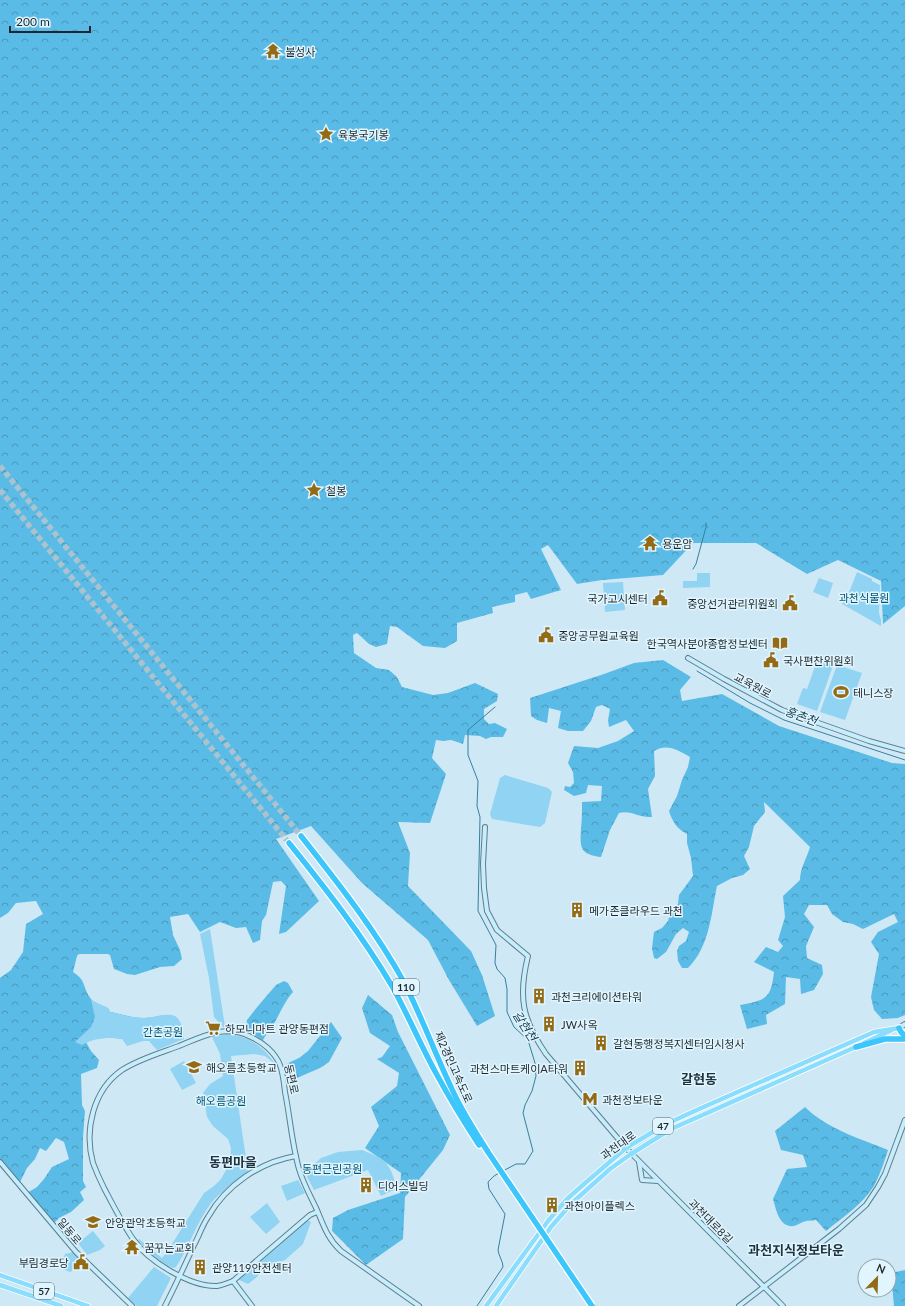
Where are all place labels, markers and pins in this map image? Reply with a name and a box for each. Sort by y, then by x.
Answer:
temple icon: 불성사 [264,42,282,60]
place label: 불성사 [285,45,315,58]
place icon: 육봉국기봉 [317,125,335,143]
place label: 육봉국기봉 [338,128,389,141]
place icon: 철봉 [305,481,323,499]
place label: 철봉 [326,484,346,497]
temple icon: 용운암 [641,534,659,552]
place label: 용운암 [662,537,692,550]
public building icon: 국가고시센터 [651,589,669,607]
place label: 국가고시센터 [587,592,648,605]
public building icon: 중앙선거관리위원회 [781,594,799,612]
place label: 중앙선거관리위원회 [687,597,778,610]
public building icon: 중앙공무원교육원 [537,626,555,644]
place label: 중앙공무원교육원 [558,629,639,642]
library icon: 한국역사분야종합정보센터 [771,634,789,652]
place label: 한국역사분야종합정보센터 [647,637,768,650]
public building icon: 국사편찬위원회 [762,651,780,669]
place label: 국사편찬위원회 [783,654,854,667]
sports icon: 테니스장 [832,683,850,701]
place label: 테니스장 [853,686,893,699]
building icon: 메가존클라우드 과천 [568,901,586,919]
place label: 메가존클라우드 과천 [589,904,683,917]
building icon: 과천크리에이션타워 [530,987,548,1005]
place label: 과천크리에이션타워 [551,990,642,1003]
building icon: JW사옥 [540,1015,558,1033]
place label: JW사옥 [561,1018,597,1031]
supermarket icon: 하모니마트 관양동편점 [204,1019,222,1037]
place label: 하모니마트 관양동편점 [225,1022,329,1035]
building icon: 갈현동행정복지센터임시청사 [592,1034,610,1052]
place label: 갈현동행정복지센터임시청사 [613,1037,745,1050]
school or university icon: 해오름초등학교 [185,1058,203,1076]
building icon: 과천스마트케이A타워 [571,1059,589,1077]
place label: 해오름초등학교 [206,1061,277,1074]
place label: 과천스마트케이A타워 [469,1062,568,1075]
metro station icon: 과천정보타운 [581,1090,599,1108]
place label: 과천정보타운 [602,1093,663,1106]
building icon: 디어스빌딩 [357,1176,375,1194]
place label: 디어스빌딩 [378,1179,429,1192]
building icon: 과천아이플렉스 [543,1196,561,1214]
place label: 과천아이플렉스 [564,1199,635,1212]
school or university icon: 안양관악초등학교 [84,1213,102,1231]
place label: 안양관악초등학교 [105,1216,186,1229]
temple icon: 꿈꾸는교회 [123,1238,141,1256]
place label: 꿈꾸는교회 [144,1241,195,1254]
public building icon: 부림경로당 [72,1253,90,1271]
place label: 부림경로당 [18,1256,69,1269]
building icon: 관양119안전센터 [191,1258,209,1276]
place label: 관양119안전센터 [212,1261,292,1274]

